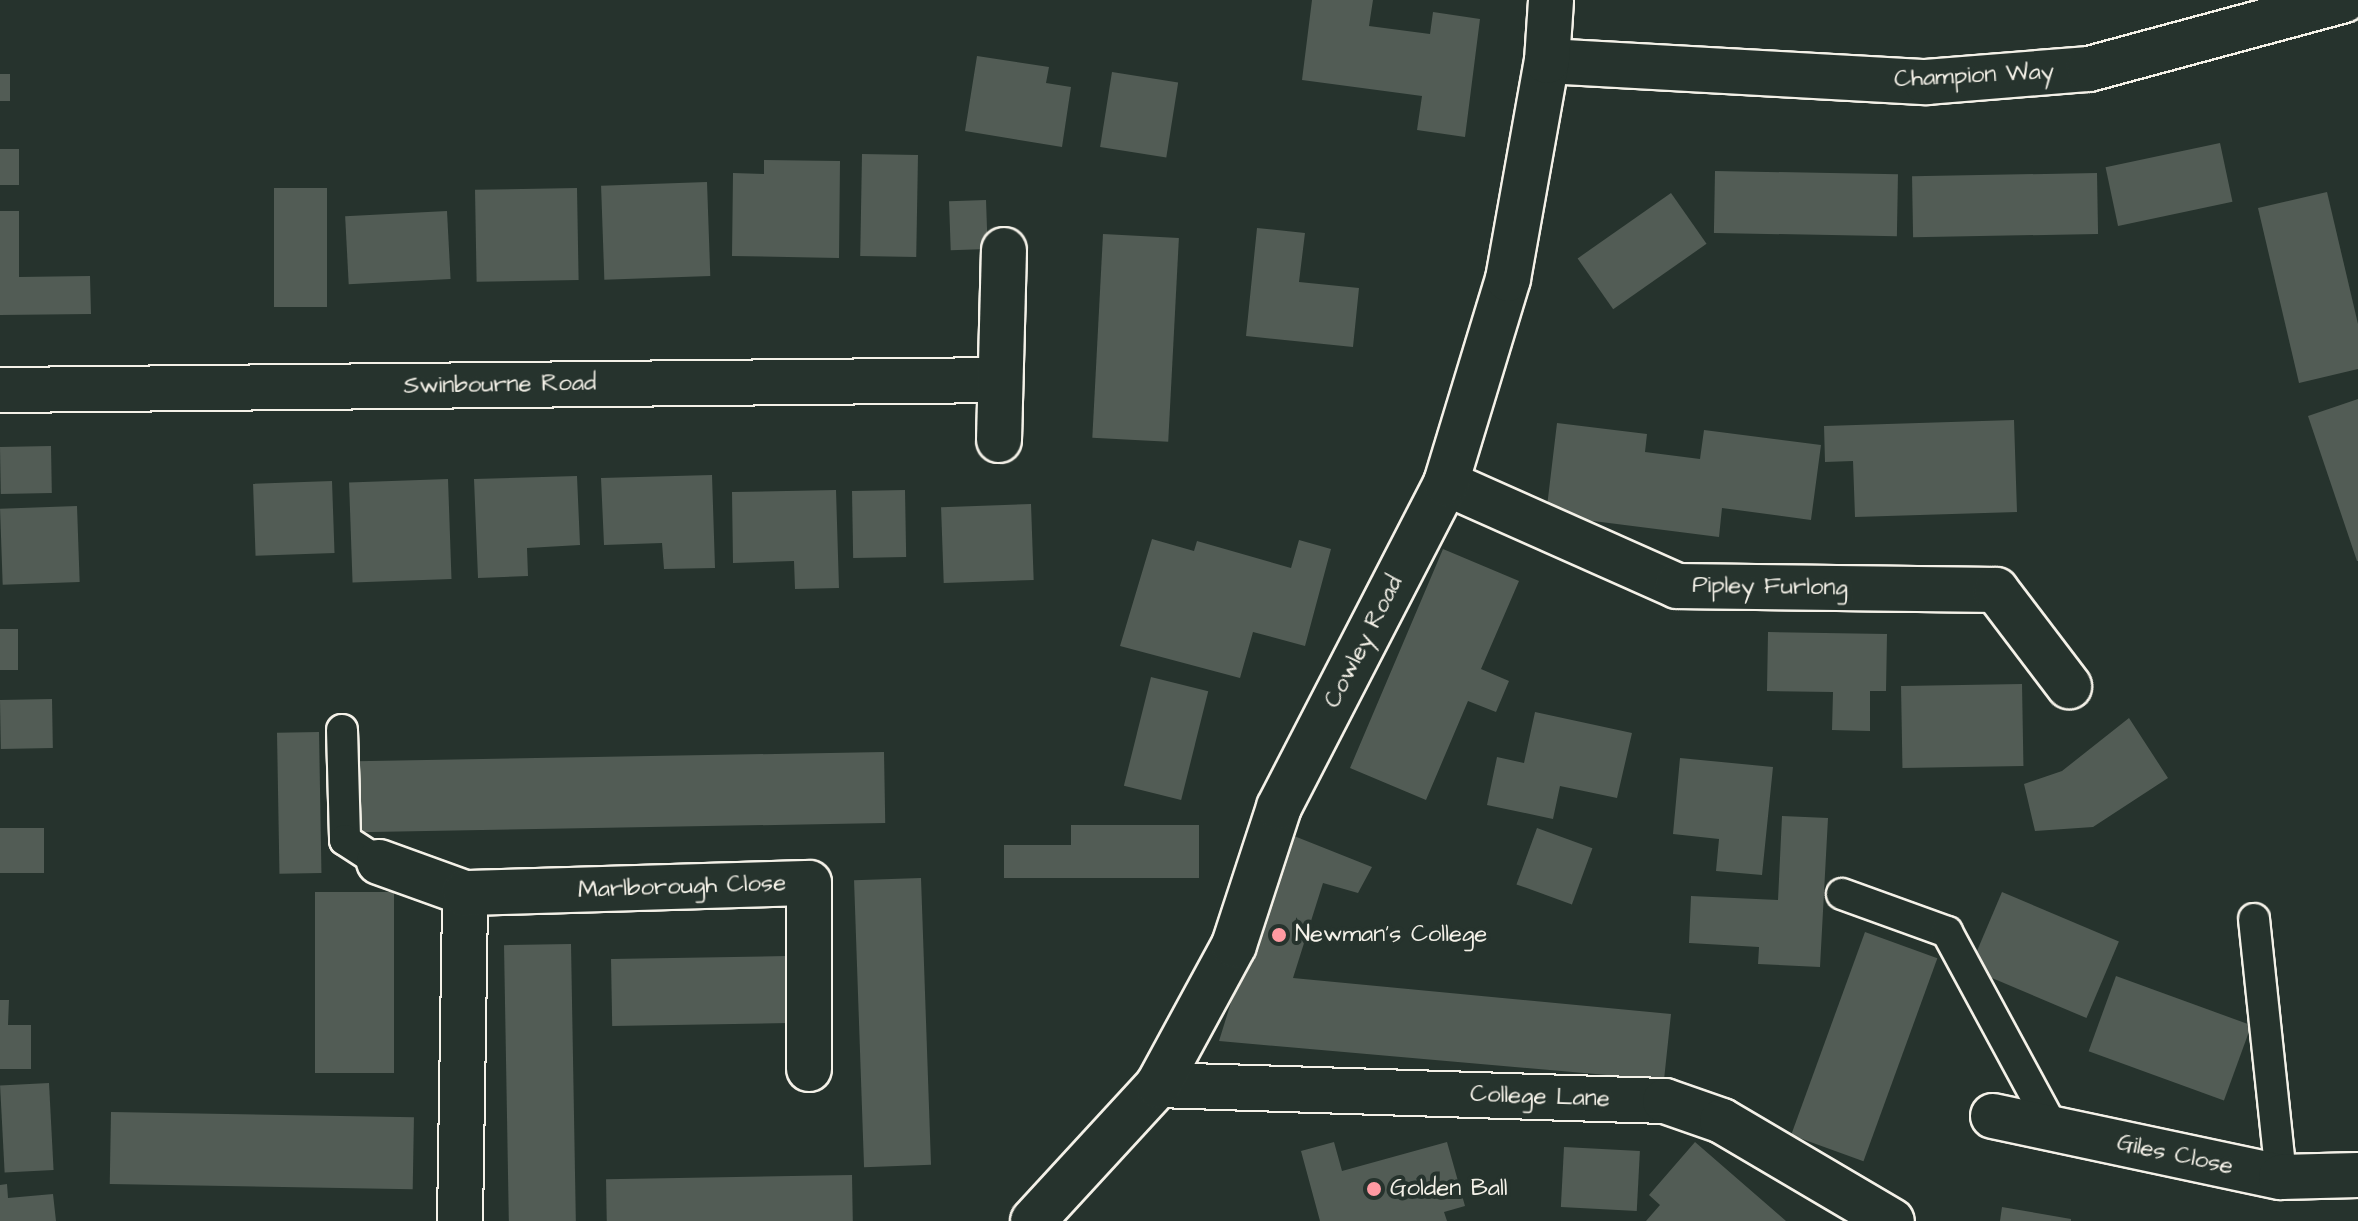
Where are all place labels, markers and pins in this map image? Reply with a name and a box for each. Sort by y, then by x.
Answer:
place label: Newman's College [1295,921,1487,949]
marker: Newman's College [1270,926,1288,944]
place label: Golden Ball [1390,1175,1508,1203]
marker: Golden Ball [1365,1180,1383,1198]

